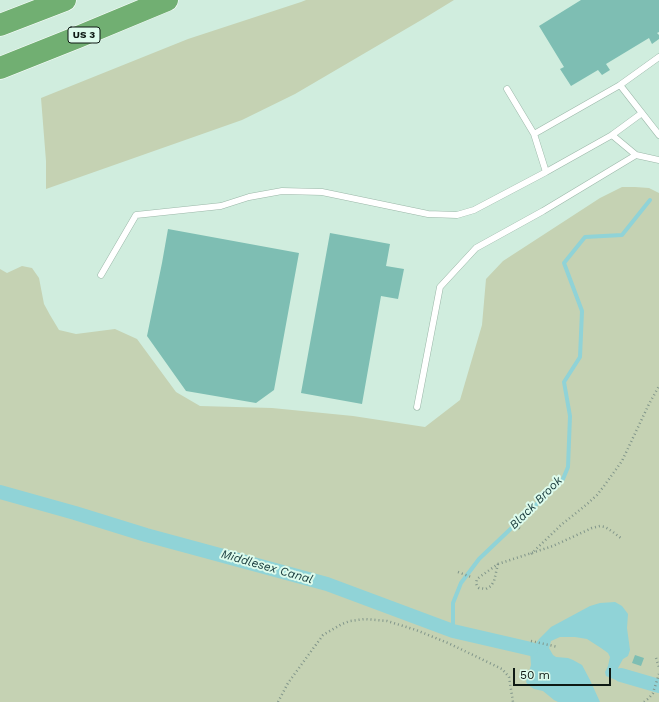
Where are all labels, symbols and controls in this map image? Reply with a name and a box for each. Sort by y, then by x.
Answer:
road number: US 3 [68,27,100,43]
water label: Black Brook [507,474,565,532]
water label: Middlesex Canal [219,547,315,587]
scale bar [515,660,613,686]
text: 50 m [520,668,550,682]

